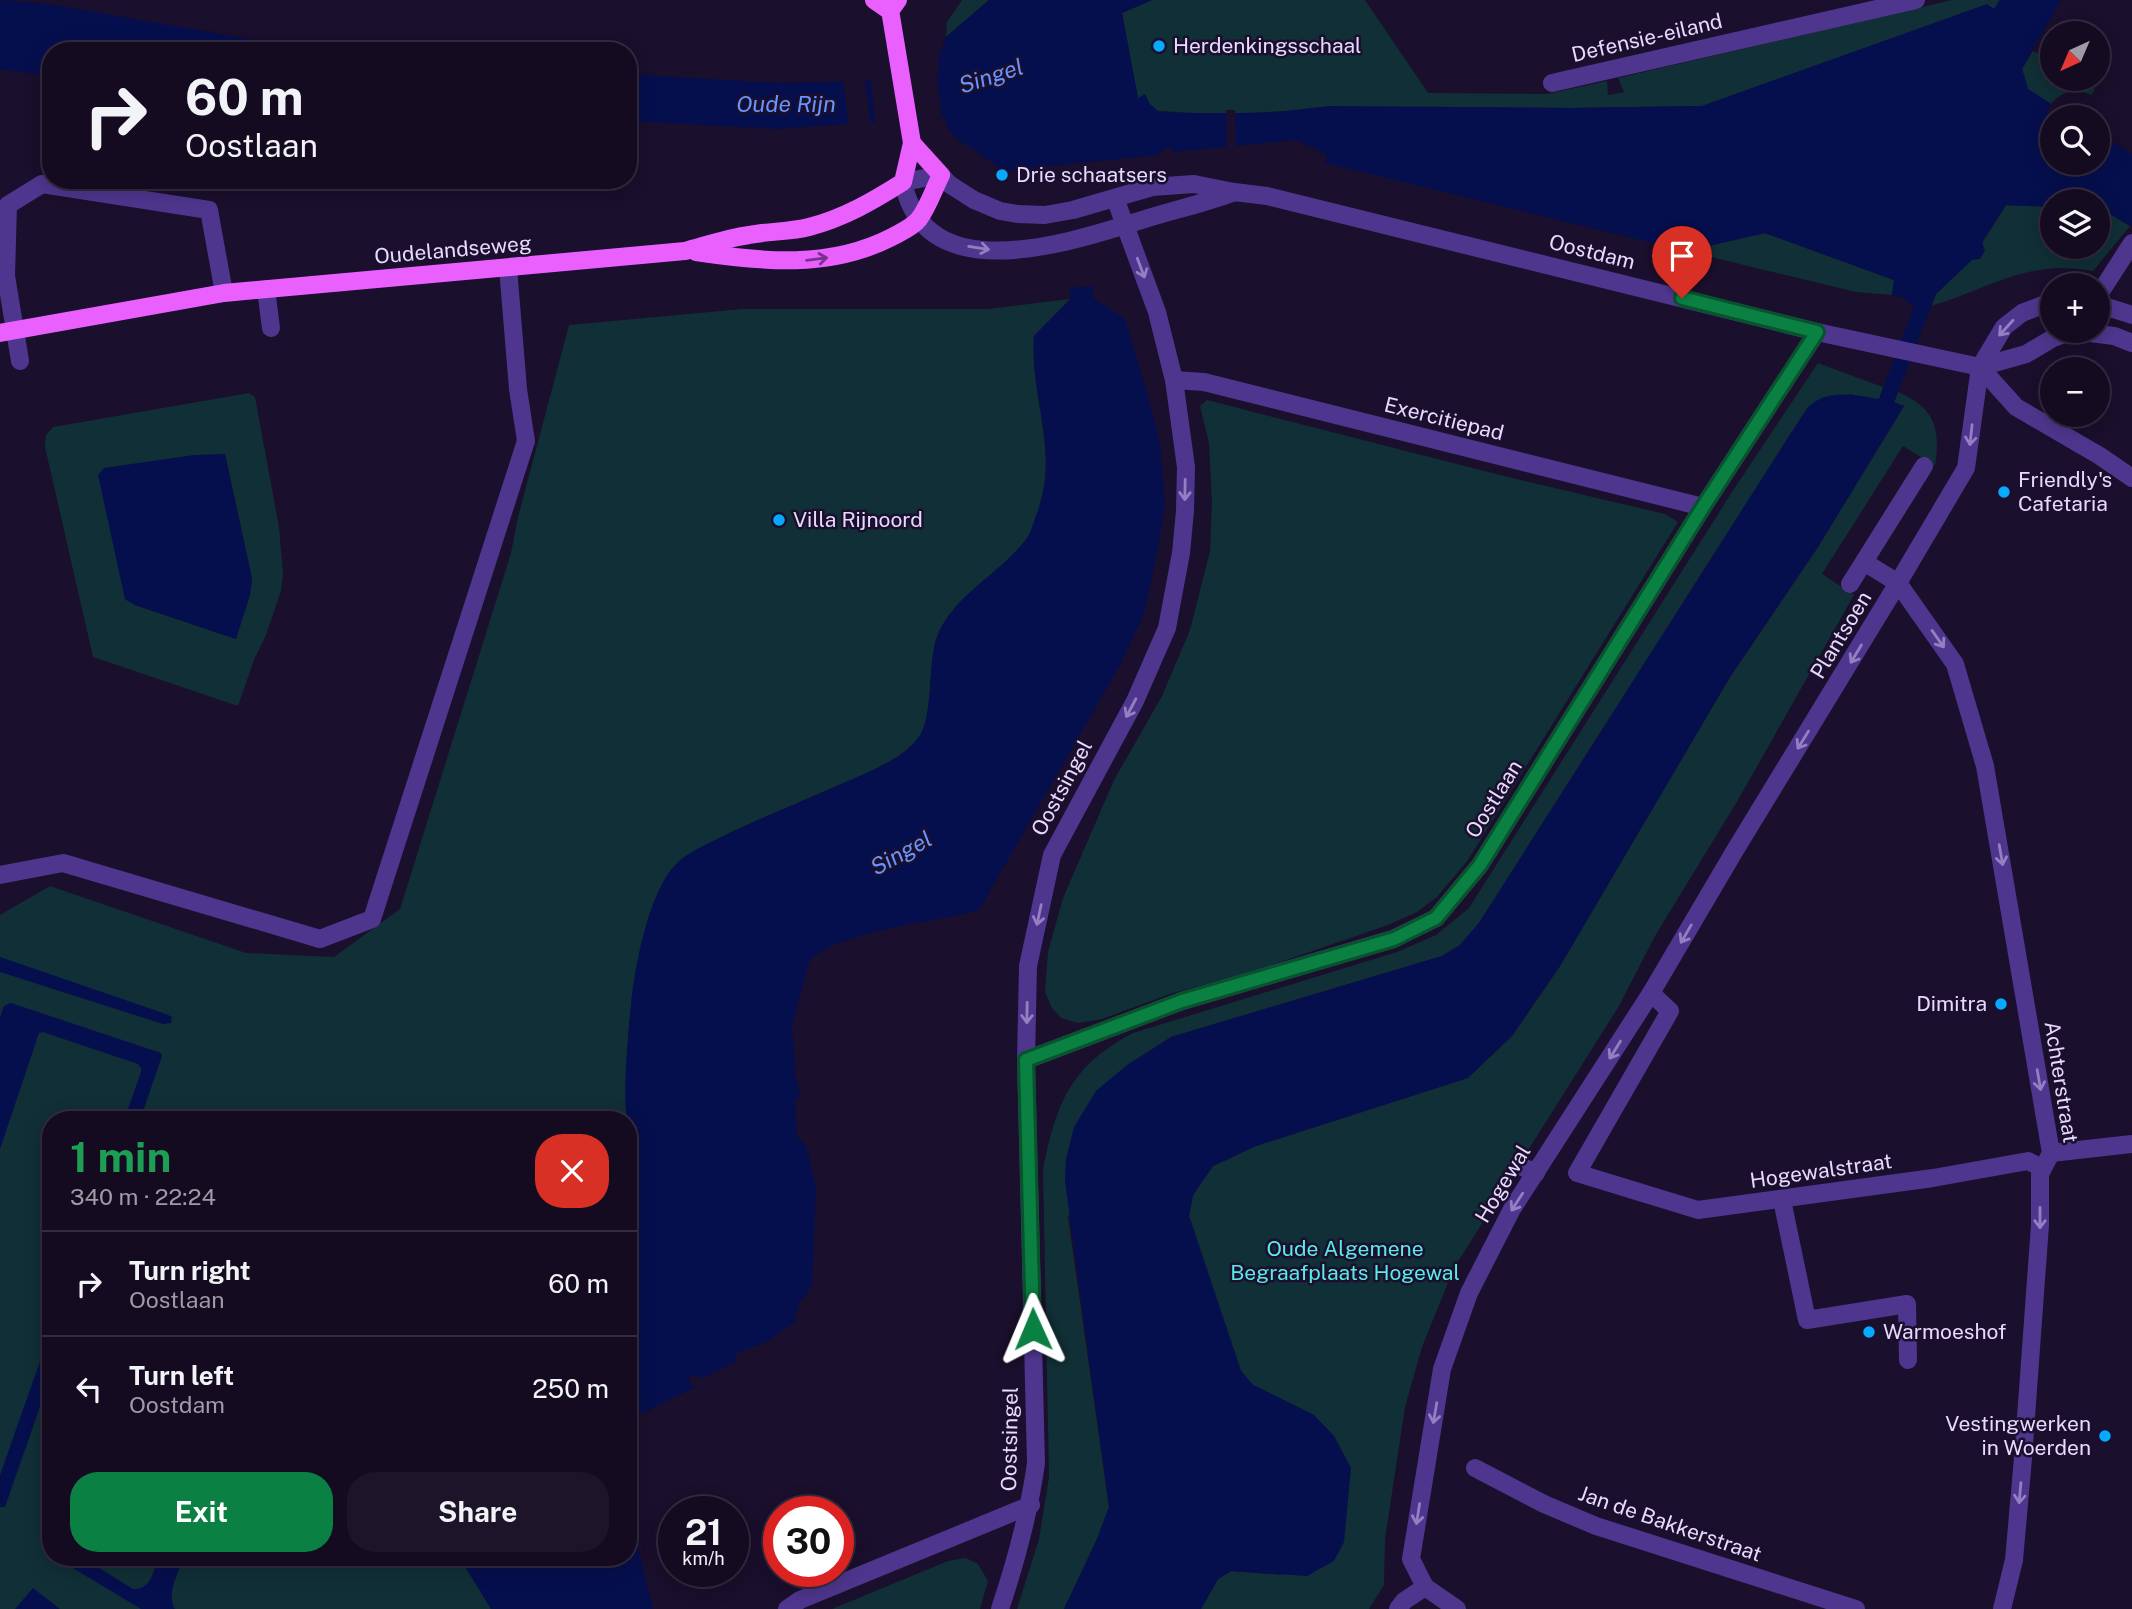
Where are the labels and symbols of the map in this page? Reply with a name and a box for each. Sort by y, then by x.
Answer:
street label: Defensie-eiland [1569,8,1725,67]
north arrow [2040,21,2110,91]
place label: Herdenkingsschaal [1173,33,1361,58]
marker: Herdenkingsschaal [1151,38,1167,54]
water label: Singel [955,52,1027,99]
water label: Oude Rijn [736,90,836,117]
place label: Drie schaatsers [1016,162,1167,187]
marker: Drie schaatsers [994,167,1010,183]
pin [1652,226,1712,298]
street label: Oostdam [1547,229,1638,274]
street label: Oudelandseweg [373,230,533,269]
one-way arrow [967,242,990,255]
one-way arrow [805,252,827,265]
one-way arrow [1135,257,1148,279]
one-way arrow [1998,319,2014,337]
street label: Exercitiepad [1382,392,1507,445]
one-way arrow [1964,423,1977,446]
place label: Friendly's Cafetaria [2018,467,2112,516]
one-way arrow [1178,478,1192,501]
marker: Friendly's Cafetaria [1996,484,2012,500]
place label: Villa Rijnoord [793,507,923,532]
marker: Villa Rijnoord [771,512,787,528]
street label: Plantsoen [1805,586,1876,683]
one-way arrow [1931,629,1945,648]
one-way arrow [1849,643,1863,663]
one-way arrow [1124,698,1138,718]
one-way arrow [1796,729,1810,749]
street label: Oostsingel [1026,736,1097,840]
street label: Oostlaan [1460,755,1527,842]
water label: Singel [865,825,936,880]
one-way arrow [1994,844,2008,866]
one-way arrow [1032,903,1046,926]
one-way arrow [1678,924,1692,944]
place label: Dimitra [1916,991,1987,1016]
marker: Dimitra [1993,996,2009,1012]
one-way arrow [1020,1001,1034,1024]
street label: Achterstraat [2040,1019,2083,1145]
one-way arrow [1607,1040,1621,1060]
one-way arrow [2033,1068,2046,1091]
street label: Hogewal [1470,1140,1536,1227]
street label: Hogewalstraat [1748,1148,1894,1193]
one-way arrow [1509,1192,1523,1212]
one-way arrow [2033,1206,2047,1229]
park label: Oude Algemene Begraafplaats Hogewal [1230,1236,1460,1285]
position arrow [996,1292,1070,1366]
place label: Warmoeshof [1883,1319,2006,1344]
marker: Warmoeshof [1861,1324,1877,1340]
street label: Oostsingel [996,1386,1023,1492]
one-way arrow [1428,1401,1441,1423]
place label: Vestingwerken in Woerden [1945,1411,2091,1460]
marker: Vestingwerken in Woerden [2097,1428,2113,1444]
street label: Jan de Bakkerstraat [1575,1480,1765,1567]
one-way arrow [2013,1482,2026,1504]
speed limit sign: 30 [763,1496,854,1587]
one-way arrow [1411,1502,1424,1525]

